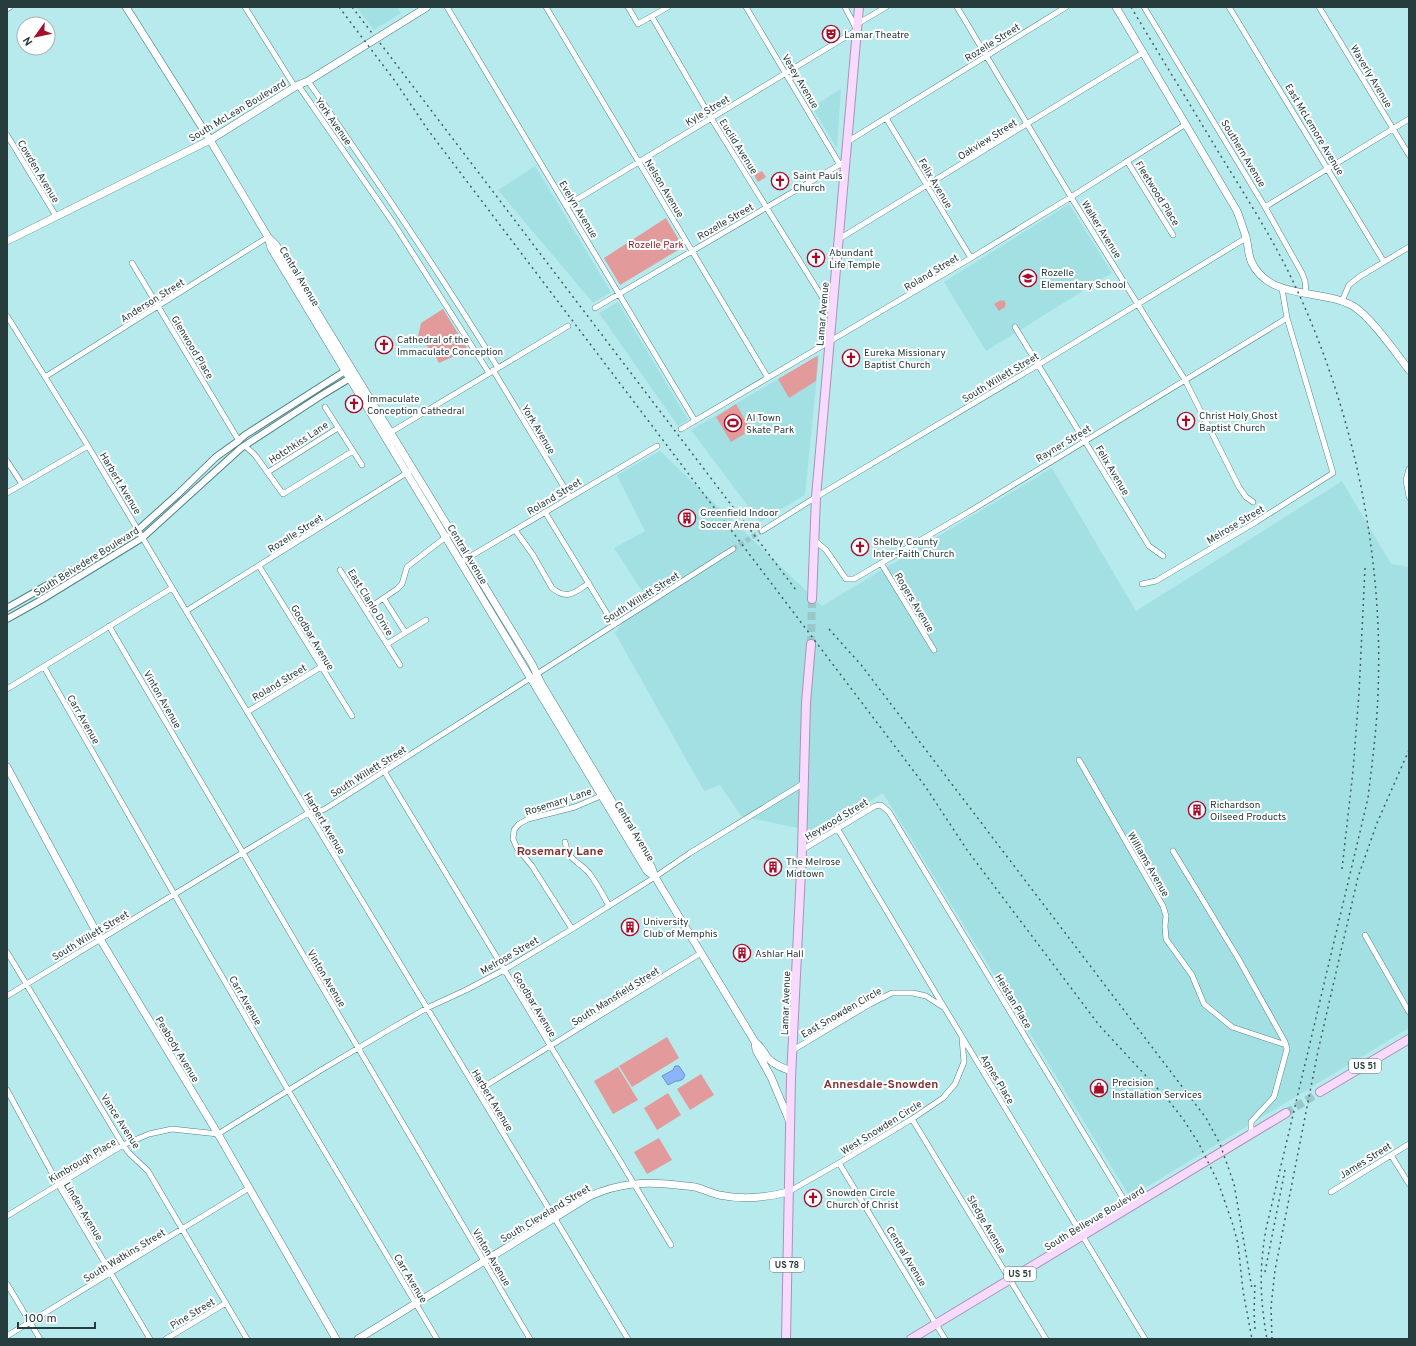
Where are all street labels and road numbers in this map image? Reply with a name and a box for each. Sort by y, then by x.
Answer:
street label: Rozelle Street [963,21,1023,65]
street label: Waverly Avenue [1347,43,1395,111]
street label: Vesey Avenue [778,52,821,111]
street label: South McLean Boulevard [187,77,289,145]
street label: East McLemore Avenue [1281,82,1346,178]
street label: Kyle Street [683,93,732,130]
street label: York Avenue [312,95,354,148]
street label: Euclid Avenue [716,117,760,177]
street label: Oakview Street [956,117,1020,164]
street label: Southern Avenue [1217,118,1268,190]
street label: Cowden Avenue [14,138,62,206]
street label: Felix Avenue [915,156,955,211]
street label: Nelson Avenue [641,157,686,221]
street label: Fleetwood Place [1132,159,1182,229]
street label: Evelyn Avenue [555,179,600,241]
street label: Walker Avenue [1078,198,1124,261]
street label: Rozelle Street [695,201,756,244]
street label: Central Avenue [276,244,322,309]
street label: Roland Street [902,252,962,295]
street label: Anderson Street [118,276,187,326]
street label: Lamar Avenue [814,282,833,347]
street label: Glenwood Place [168,314,216,382]
street label: South Willett Street [960,350,1042,406]
street label: York Avenue [518,403,558,457]
street label: Hotchkiss Lane [267,419,331,467]
street label: Rayner Street [1034,423,1094,466]
street label: Felix Avenue [1092,443,1132,498]
street label: Harbert Avenue [96,450,143,517]
street label: Roland Street [525,476,585,519]
street label: Melrose Street [1205,503,1267,548]
street label: Rozelle Street [266,512,326,556]
street label: Central Avenue [444,522,490,587]
street label: South Belvedere Boulevard [32,525,142,600]
street label: East Clanlo Drive [344,567,395,639]
street label: South Willett Street [601,570,682,627]
street label: Rogers Avenue [891,571,937,635]
street label: Goodbar Avenue [287,603,336,673]
street label: Roland Street [250,662,310,705]
street label: Vinton Avenue [140,668,184,731]
street label: Carr Avenue [63,693,102,747]
street label: South Willett Street [328,744,409,801]
street label: Rosemary Lane [523,785,594,819]
street label: Harbert Avenue [300,790,347,857]
street label: Heywood Street [803,796,871,844]
street label: Central Avenue [611,799,657,864]
street label: Williams Avenue [1124,830,1171,899]
street label: South Willett Street [50,908,132,964]
street label: Melrose Street [478,934,541,978]
street label: Vinton Avenue [303,948,348,1010]
street label: South Mansfield Street [569,965,662,1030]
street label: Goodbar Avenue [509,970,558,1040]
street label: Lamar Avenue [779,971,794,1035]
street label: Heistan Place [991,972,1034,1031]
street label: Carr Avenue [225,974,264,1028]
street label: East Snowden Circle [799,985,884,1042]
street label: Peabody Avenue [152,1014,202,1085]
street label: Agnes Place [977,1053,1017,1107]
road number: US 51 [1349,1059,1381,1073]
street label: Harbert Avenue [468,1067,515,1134]
street label: Vance Avenue [97,1092,142,1152]
street label: West Snowden Circle [839,1098,925,1158]
street label: Kimbrough Place [47,1136,119,1187]
street label: James Street [1337,1140,1395,1183]
street label: Linden Avenue [60,1180,105,1243]
street label: South Cleveland Street [498,1182,593,1246]
street label: South Bellevue Boulevard [1042,1184,1147,1254]
street label: Sledge Avenue [963,1193,1008,1256]
street label: Central Avenue [883,1224,929,1289]
street label: South Watkins Street [81,1227,168,1286]
street label: Vinton Avenue [468,1227,513,1289]
street label: Carr Avenue [390,1252,429,1306]
road number: US 78 [770,1258,804,1272]
road number: US 51 [1004,1267,1036,1281]
street label: Pine Street [168,1296,218,1333]

